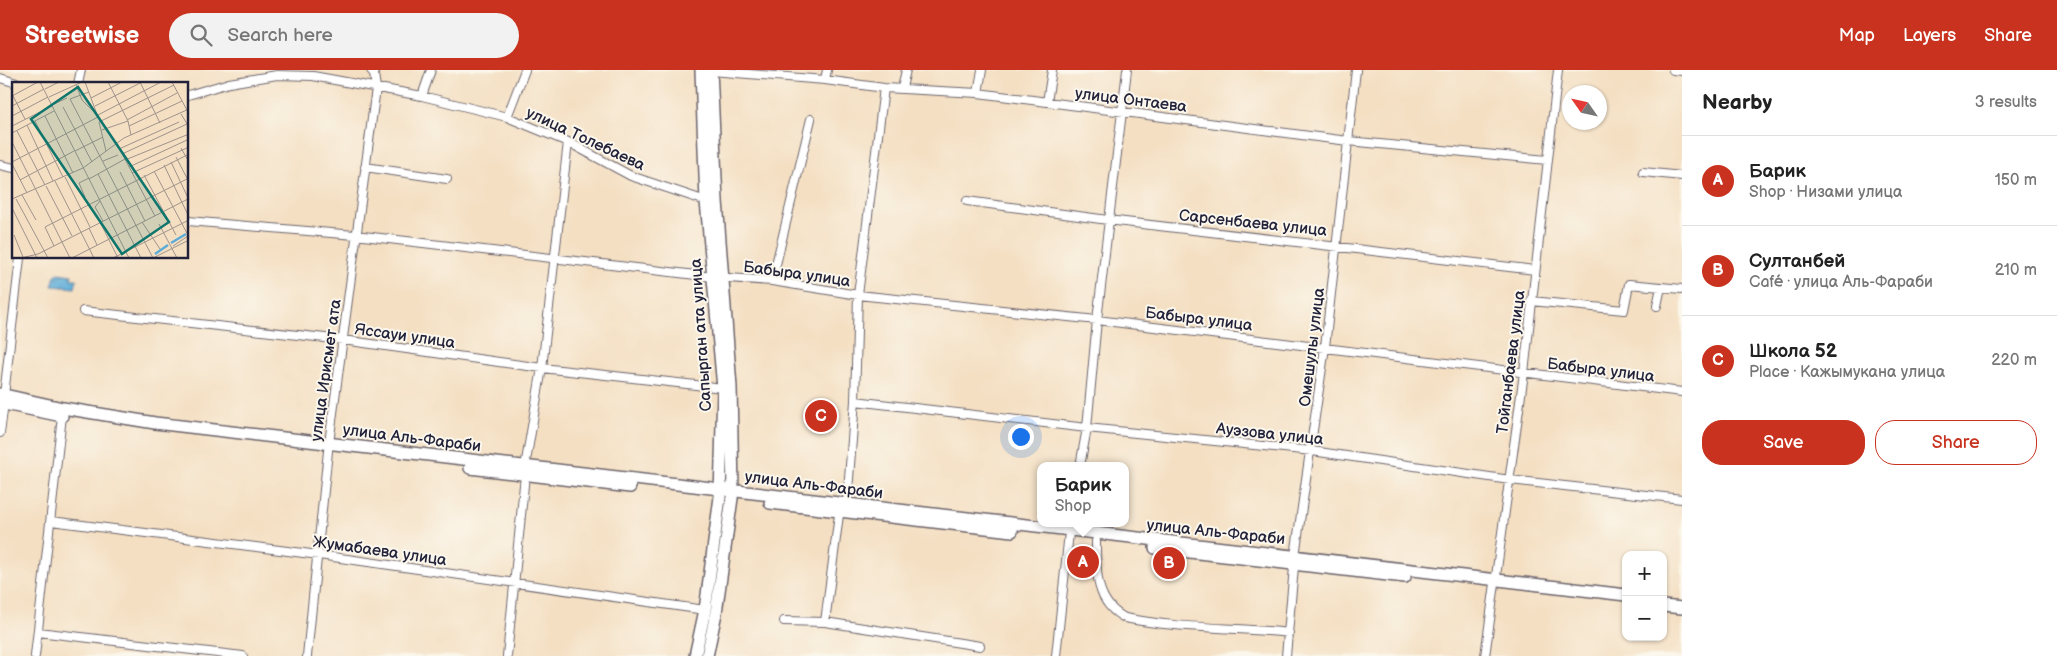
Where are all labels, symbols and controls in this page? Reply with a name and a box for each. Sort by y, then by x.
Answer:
search box [169,13,519,58]
text: Streetwise [25,21,139,50]
icon: search [187,21,215,49]
text: Search here [227,24,333,47]
text: Map [1839,25,1875,46]
text: Layers [1903,25,1956,46]
text: Share [1984,25,2032,46]
inset map [12,82,189,259]
street label: улица Онтаева [1074,84,1188,117]
north arrow [1562,85,1607,130]
text: Nearby [1702,90,1772,115]
text: 3 results [1975,93,2037,112]
street label: улица Толебаева [523,103,648,175]
text: Барик [1749,160,1806,183]
text: A [1713,171,1723,190]
text: 150 m [1995,171,2037,190]
text: Shop · Низами улица [1749,183,1902,202]
street label: Сарсенбаева улица [1178,206,1328,241]
text: Султанбей [1749,250,1845,273]
street label: Сапырган ата улица [687,257,716,412]
street label: Бабыра улица [742,258,852,291]
text: B [1712,261,1724,280]
text: 210 m [1995,261,2037,280]
text: Café · улица Аль-Фараби [1749,273,1933,292]
street label: Омешулы улица [1296,286,1329,408]
street label: Тойганбаева улица [1493,289,1530,435]
street label: улица Ирисмет ата [307,297,346,443]
street label: Бабыра улица [1144,303,1254,336]
street label: Яссауи улица [353,320,457,353]
text: Школа 52 [1749,340,1837,363]
text: C [1712,351,1724,370]
text: 220 m [1991,351,2037,370]
street label: Бабыра улица [1546,354,1656,387]
text: Place · Кажымукана улица [1749,363,1945,382]
pin: C [805,397,837,435]
street label: Ауэзова улица [1214,419,1325,450]
button: Save [1702,420,1865,465]
button: Share [1875,420,2037,465]
street label: улица Аль-Фараби [342,421,482,456]
your location [1008,424,1034,450]
popup [1037,462,1129,527]
street label: улица Аль-Фараби [744,468,884,503]
text: Барик [1055,474,1111,497]
text: Shop [1055,497,1092,516]
street label: улица Аль-Фараби [1146,516,1286,549]
street label: Жумабаева улица [312,533,448,570]
pin: A [1067,543,1099,581]
pin: B [1153,544,1185,582]
map controls [1622,551,1667,641]
button: + [1622,551,1667,596]
button: − [1622,596,1667,641]

